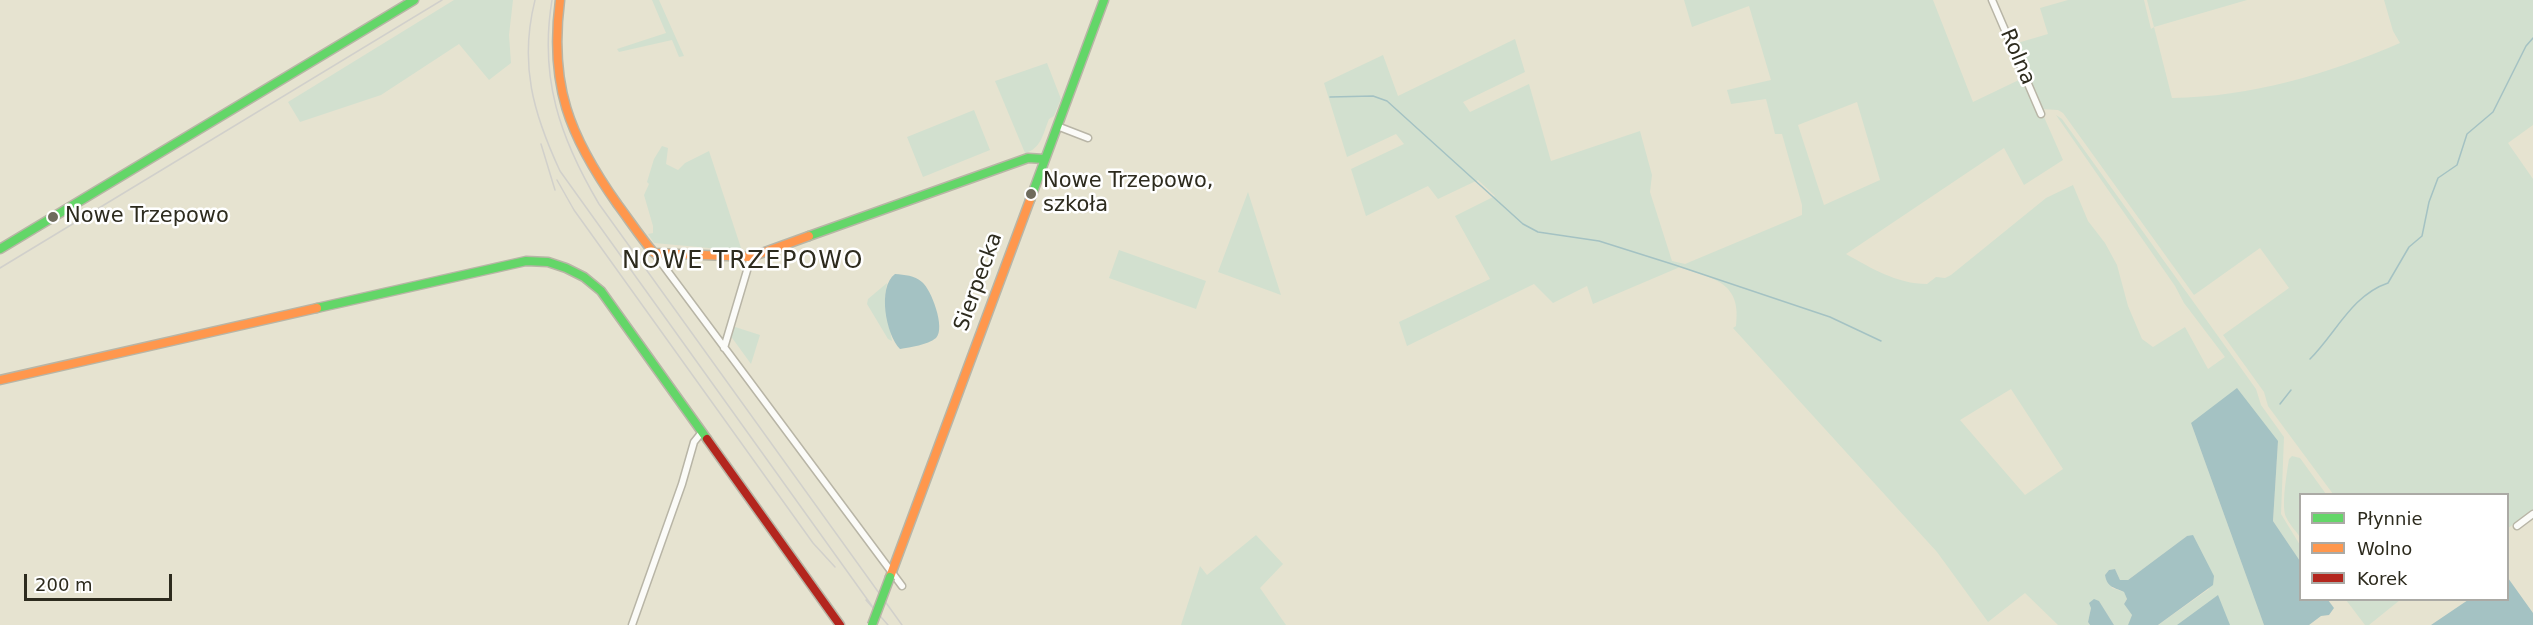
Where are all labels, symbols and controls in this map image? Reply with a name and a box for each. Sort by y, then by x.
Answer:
street label: Rolna [1994,25,2040,89]
place label: Nowe Trzepowo, szkoła [1043,169,1214,219]
marker: Nowe Trzepowo, szkoła [1024,187,1038,201]
place label: Nowe Trzepowo [65,204,229,230]
marker: Nowe Trzepowo [46,210,60,224]
street label: Sierpecka [950,229,1008,335]
district label: NOWE TRZEPOWO [622,248,864,276]
legend [2299,493,2509,601]
text: Płynnie [2357,508,2423,529]
text: Wolno [2357,538,2412,559]
scale bar [27,562,176,600]
text: Korek [2357,568,2407,589]
text: 200 m [35,574,93,595]

